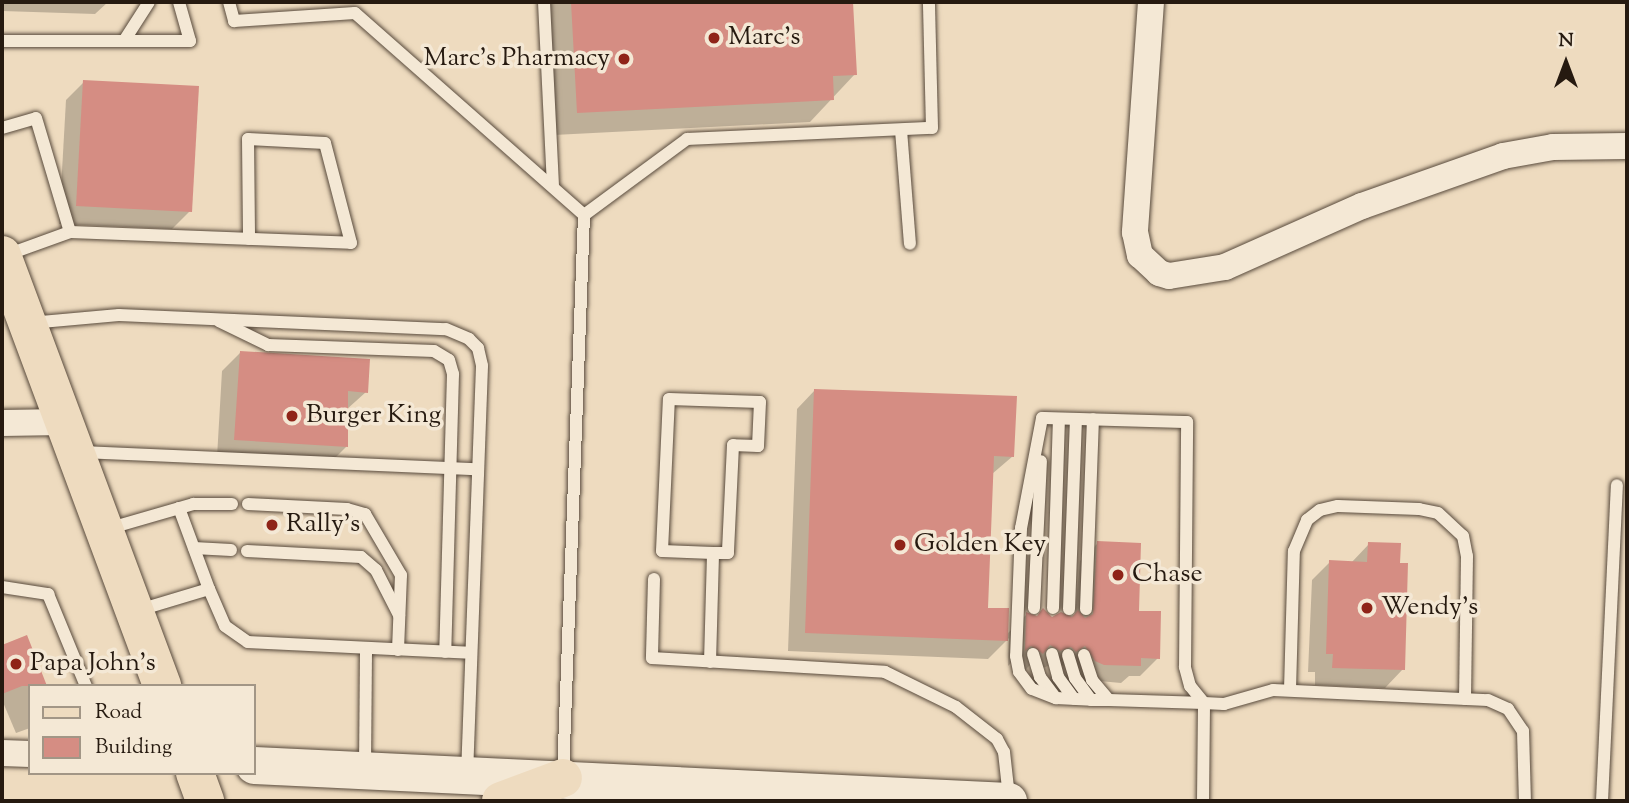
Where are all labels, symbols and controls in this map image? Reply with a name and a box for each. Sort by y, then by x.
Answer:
place label: Marc's [728,22,801,54]
north arrow [1531,28,1601,98]
text: N [1558,28,1574,55]
marker: Marc's [706,30,722,46]
place label: Marc's Pharmacy [424,43,610,75]
marker: Marc's Pharmacy [616,51,632,67]
place label: Burger King [306,400,441,432]
marker: Burger King [284,408,300,424]
place label: Rally's [286,509,360,541]
marker: Rally's [264,517,280,533]
place label: Golden Key [914,529,1046,561]
marker: Golden Key [892,537,908,553]
place label: Chase [1132,559,1203,591]
marker: Chase [1110,567,1126,583]
place label: Wendy's [1381,592,1478,624]
marker: Wendy's [1359,600,1375,616]
place label: Papa John's [30,648,156,680]
marker: Papa John's [8,656,24,672]
legend [28,684,256,775]
text: Road [95,698,142,728]
text: Building [95,733,172,763]

